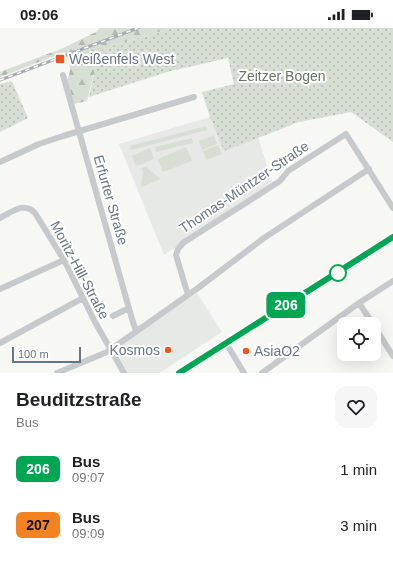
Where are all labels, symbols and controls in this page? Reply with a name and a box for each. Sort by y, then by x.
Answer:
text: 09:06 [20,6,58,23]
place label: Weißenfels West [69,51,174,67]
marker: Weißenfels West [54,53,66,65]
park label: Zeitzer Bogen [238,68,326,84]
street label: Thomas-Müntzer-Straße [176,138,312,236]
street label: Erfurter Straße [91,153,132,247]
street label: Moritz-Hill-Straße [47,218,113,322]
unlabelled marker [329,264,347,282]
line badge: 206 [263,292,309,318]
text: 206 [274,297,298,313]
map controls [337,317,381,361]
button: locate [337,317,381,361]
place label: Kosmos [109,342,160,358]
place label: AsiaO2 [254,343,300,359]
scale bar [12,345,81,364]
marker: Kosmos [163,345,173,355]
marker: AsiaO2 [241,346,251,356]
text: 100 m [18,348,49,360]
button: heart [335,386,377,428]
text: Beuditzstraße [16,389,142,410]
text: Bus [16,415,38,430]
text: Bus [72,453,100,470]
text: 206 [26,461,50,477]
text: 1 min [340,461,377,478]
text: 09:07 [72,470,105,485]
text: Bus [72,509,100,526]
text: 207 [26,517,50,533]
text: 3 min [340,517,377,534]
text: 09:09 [72,526,105,541]

